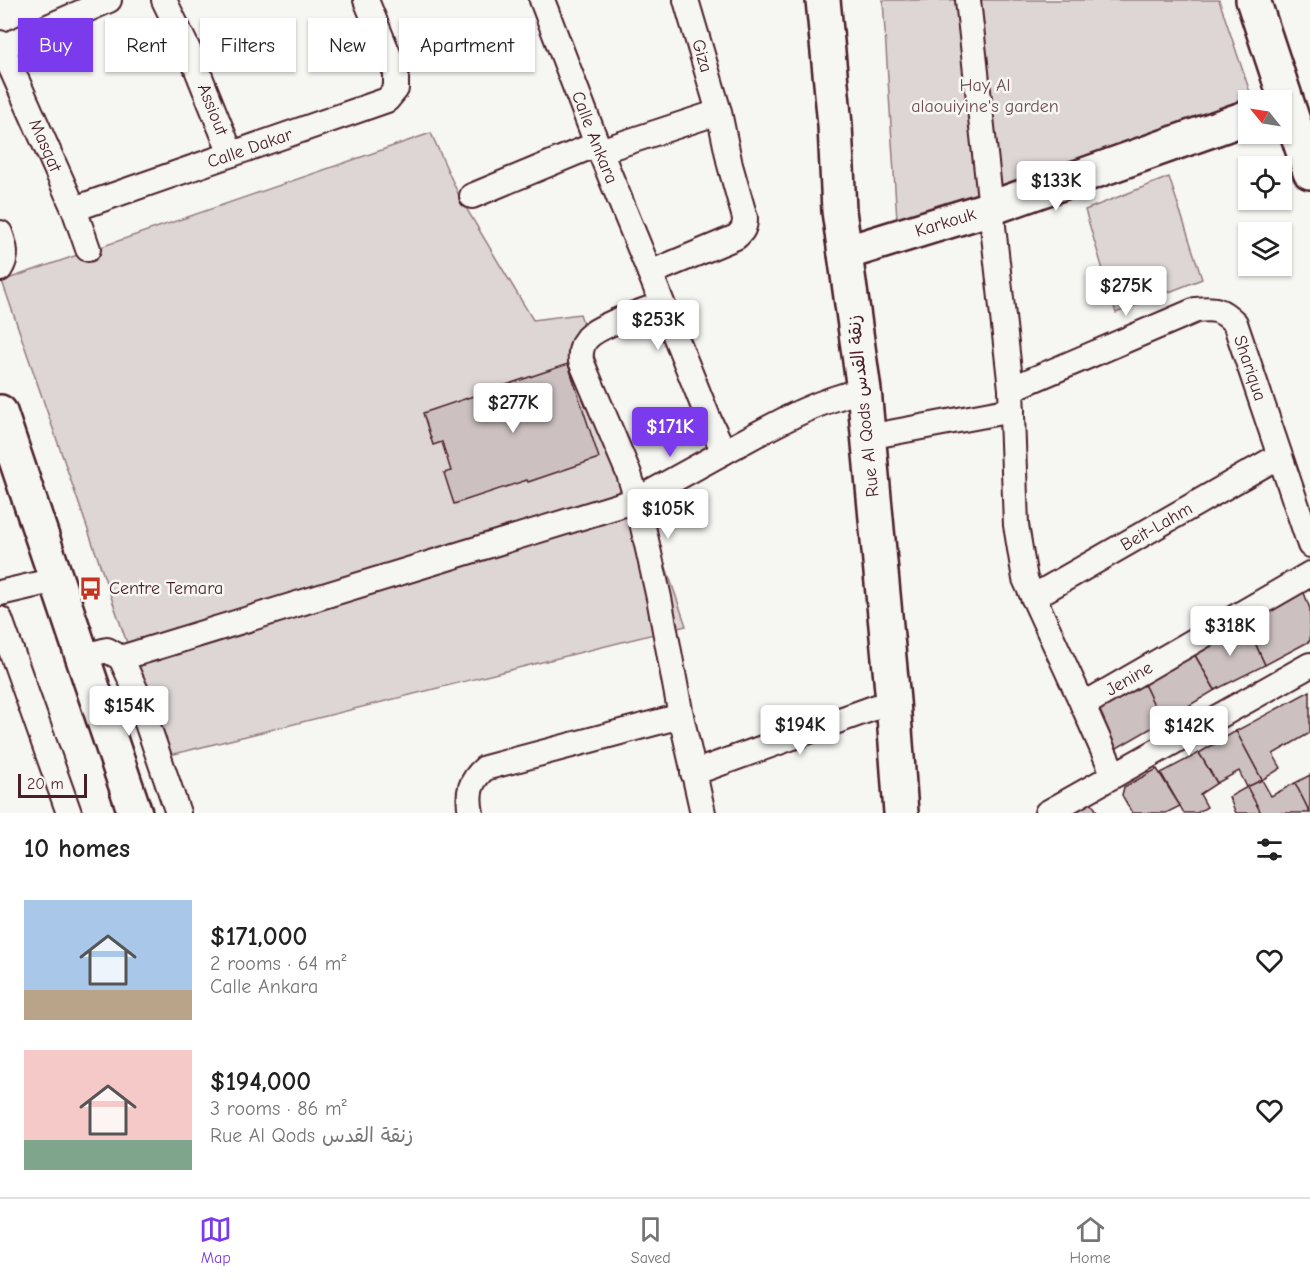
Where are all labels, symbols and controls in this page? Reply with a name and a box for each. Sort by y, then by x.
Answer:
chip: Buy [18,18,93,72]
chip: Rent [105,18,188,72]
chip: Filters [200,18,296,72]
chip: New [308,18,387,72]
chip: Apartment [399,18,535,72]
street label: Giza [687,37,717,75]
park label: Hay Al alaouiyine's garden [911,75,1059,117]
street label: Assiout [193,81,233,139]
street label: Calle Ankara [567,88,622,187]
north arrow [1238,90,1292,144]
map controls [1238,90,1292,276]
street label: Masqat [24,116,66,176]
street label: Calle Dakar [204,124,296,173]
button: locate [1238,156,1292,210]
pin: $133K [1014,161,1098,212]
text: $133K [1031,169,1081,192]
street label: Karkouk [913,203,979,242]
button: layers [1238,222,1292,276]
pin: $275K [1084,266,1168,317]
text: $275K [1100,274,1152,297]
pin: $253K [616,300,700,351]
text: $253K [631,308,685,331]
street label: Rue Al Qods زنقة القدس [843,314,884,498]
street label: Shariqua [1229,333,1271,404]
pin: $277K [471,383,555,434]
text: $277K [487,391,539,414]
pin: $171K [628,407,712,458]
text: $171K [646,415,694,438]
pin: $105K [626,489,710,540]
text: $105K [641,497,695,520]
street label: Beit-Lahm [1117,498,1196,556]
bus stop icon: Centre Temara [78,575,104,601]
place label: Centre Temara [109,578,223,599]
pin: $318K [1188,606,1272,657]
text: $318K [1204,614,1256,637]
street label: Jenine [1102,657,1156,701]
pin: $154K [87,686,171,737]
text: $154K [103,694,155,717]
pin: $194K [758,705,842,756]
pin: $142K [1147,706,1231,757]
text: $194K [775,713,826,736]
text: $142K [1164,714,1214,737]
scale bar [18,771,87,798]
text: 20 m [27,775,64,793]
icon: filters [1253,833,1286,866]
text: 10 homes [24,834,130,864]
text: $171,000 [210,922,307,952]
icon: home [72,924,144,996]
icon: heart [1253,944,1286,977]
text: 2 rooms · 64 m² [210,952,346,975]
text: Calle Ankara [210,975,318,998]
text: $194,000 [210,1067,311,1097]
icon: home [72,1074,144,1146]
icon: heart [1253,1094,1286,1127]
text: 3 rooms · 86 m² [210,1097,347,1120]
text: Rue Al Qods زنقة القدس [210,1124,413,1147]
tab: Map [199,1213,232,1267]
tab: Saved [631,1213,671,1267]
tab: Home [1069,1213,1111,1267]

